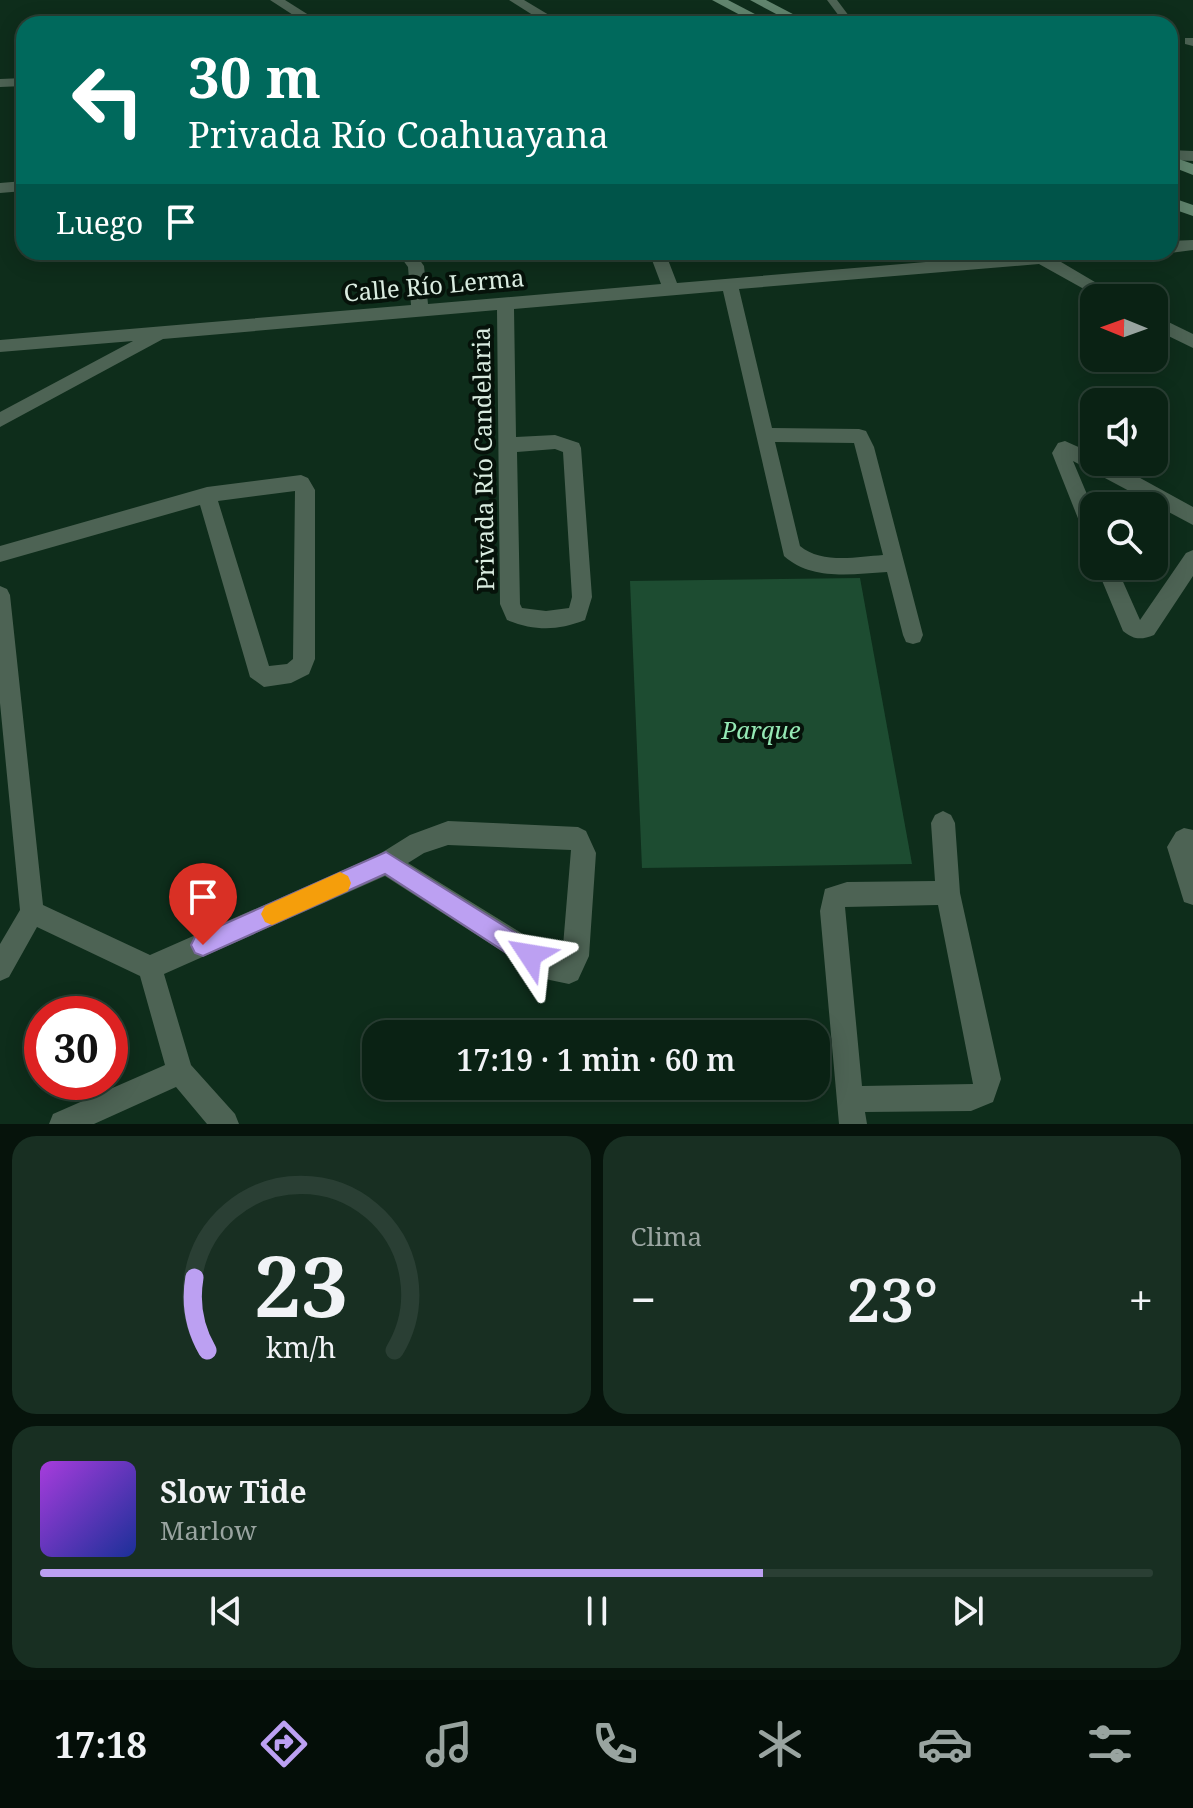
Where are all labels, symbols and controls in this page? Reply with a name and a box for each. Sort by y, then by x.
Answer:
text: 30 m [188,38,321,114]
icon: left [56,48,160,152]
text: Privada Río Coahuayana [188,110,609,159]
icon: arrive [159,200,203,244]
text: Luego [56,202,143,243]
street label: Calle Río Lerma [342,260,525,309]
north arrow [1080,284,1168,372]
map controls [1080,284,1168,580]
street label: Privada Río Candelaria [464,327,501,591]
button: sound [1080,388,1168,476]
button: search [1080,492,1168,580]
park label: Parque [720,713,801,746]
pin [169,863,237,945]
icon: arrive [181,875,225,919]
position arrow [488,913,572,997]
speed limit sign: 30 [24,996,128,1100]
text: 17:19 · 1 min · 60 m [457,1039,735,1080]
text: Clima [631,1218,702,1254]
text: 23 [254,1228,348,1341]
text: 23° [846,1258,938,1340]
text: − [631,1269,656,1329]
text: + [1128,1269,1153,1329]
text: km/h [266,1327,336,1366]
text: Slow Tide [160,1471,307,1512]
text: Marlow [160,1512,257,1548]
icon: previous [204,1589,248,1633]
icon: pause [575,1589,619,1633]
icon: next [946,1589,990,1633]
icon: directions [256,1716,312,1772]
icon: music [421,1716,477,1772]
icon: phone [587,1716,643,1772]
icon: climate [752,1716,808,1772]
icon: car [917,1716,973,1772]
icon: filters [1082,1716,1138,1772]
text: 17:18 [55,1720,147,1769]

